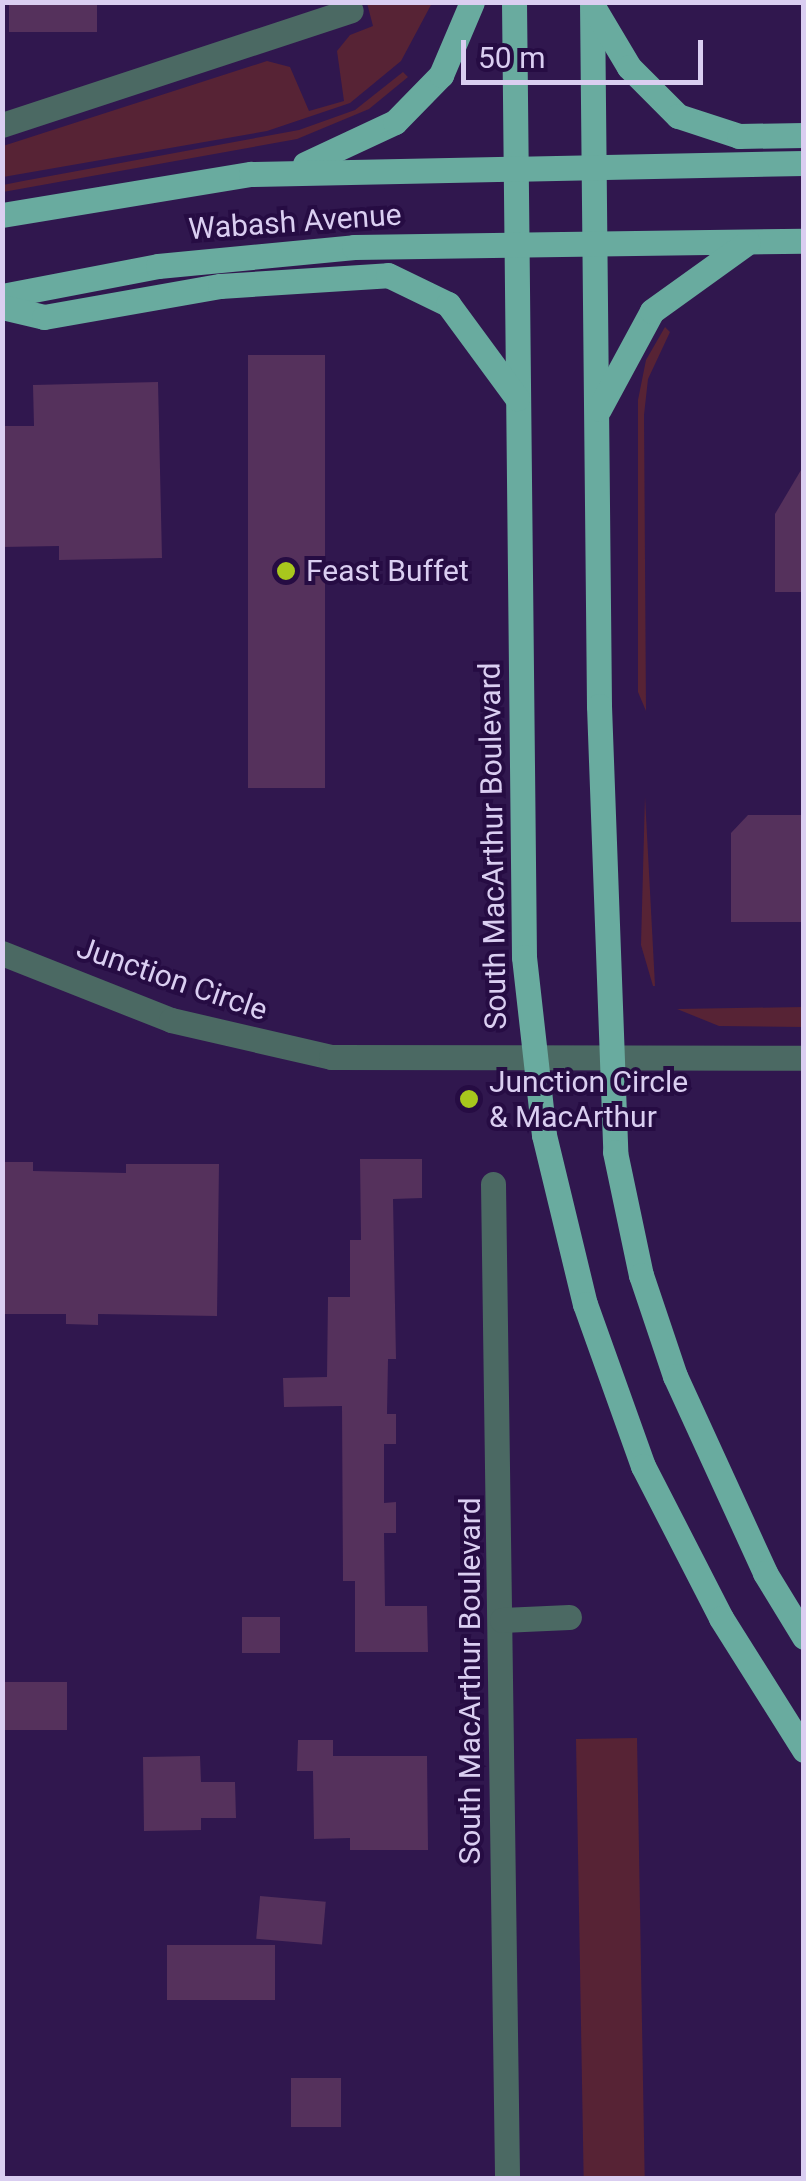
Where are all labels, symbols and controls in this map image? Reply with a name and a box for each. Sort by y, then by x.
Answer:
scale bar [466,20,708,82]
text: 50 m [478,40,545,75]
street label: Wabash Avenue [187,197,403,247]
place label: Feast Buffet [306,553,469,589]
marker: Feast Buffet [275,560,297,582]
street label: South MacArthur Boulevard [472,662,514,1030]
street label: Junction Circle [72,930,272,1028]
place label: Junction Circle & MacArthur [489,1064,688,1134]
marker: Junction Circle & MacArthur [458,1088,480,1110]
street label: South MacArthur Boulevard [452,1497,488,1865]

